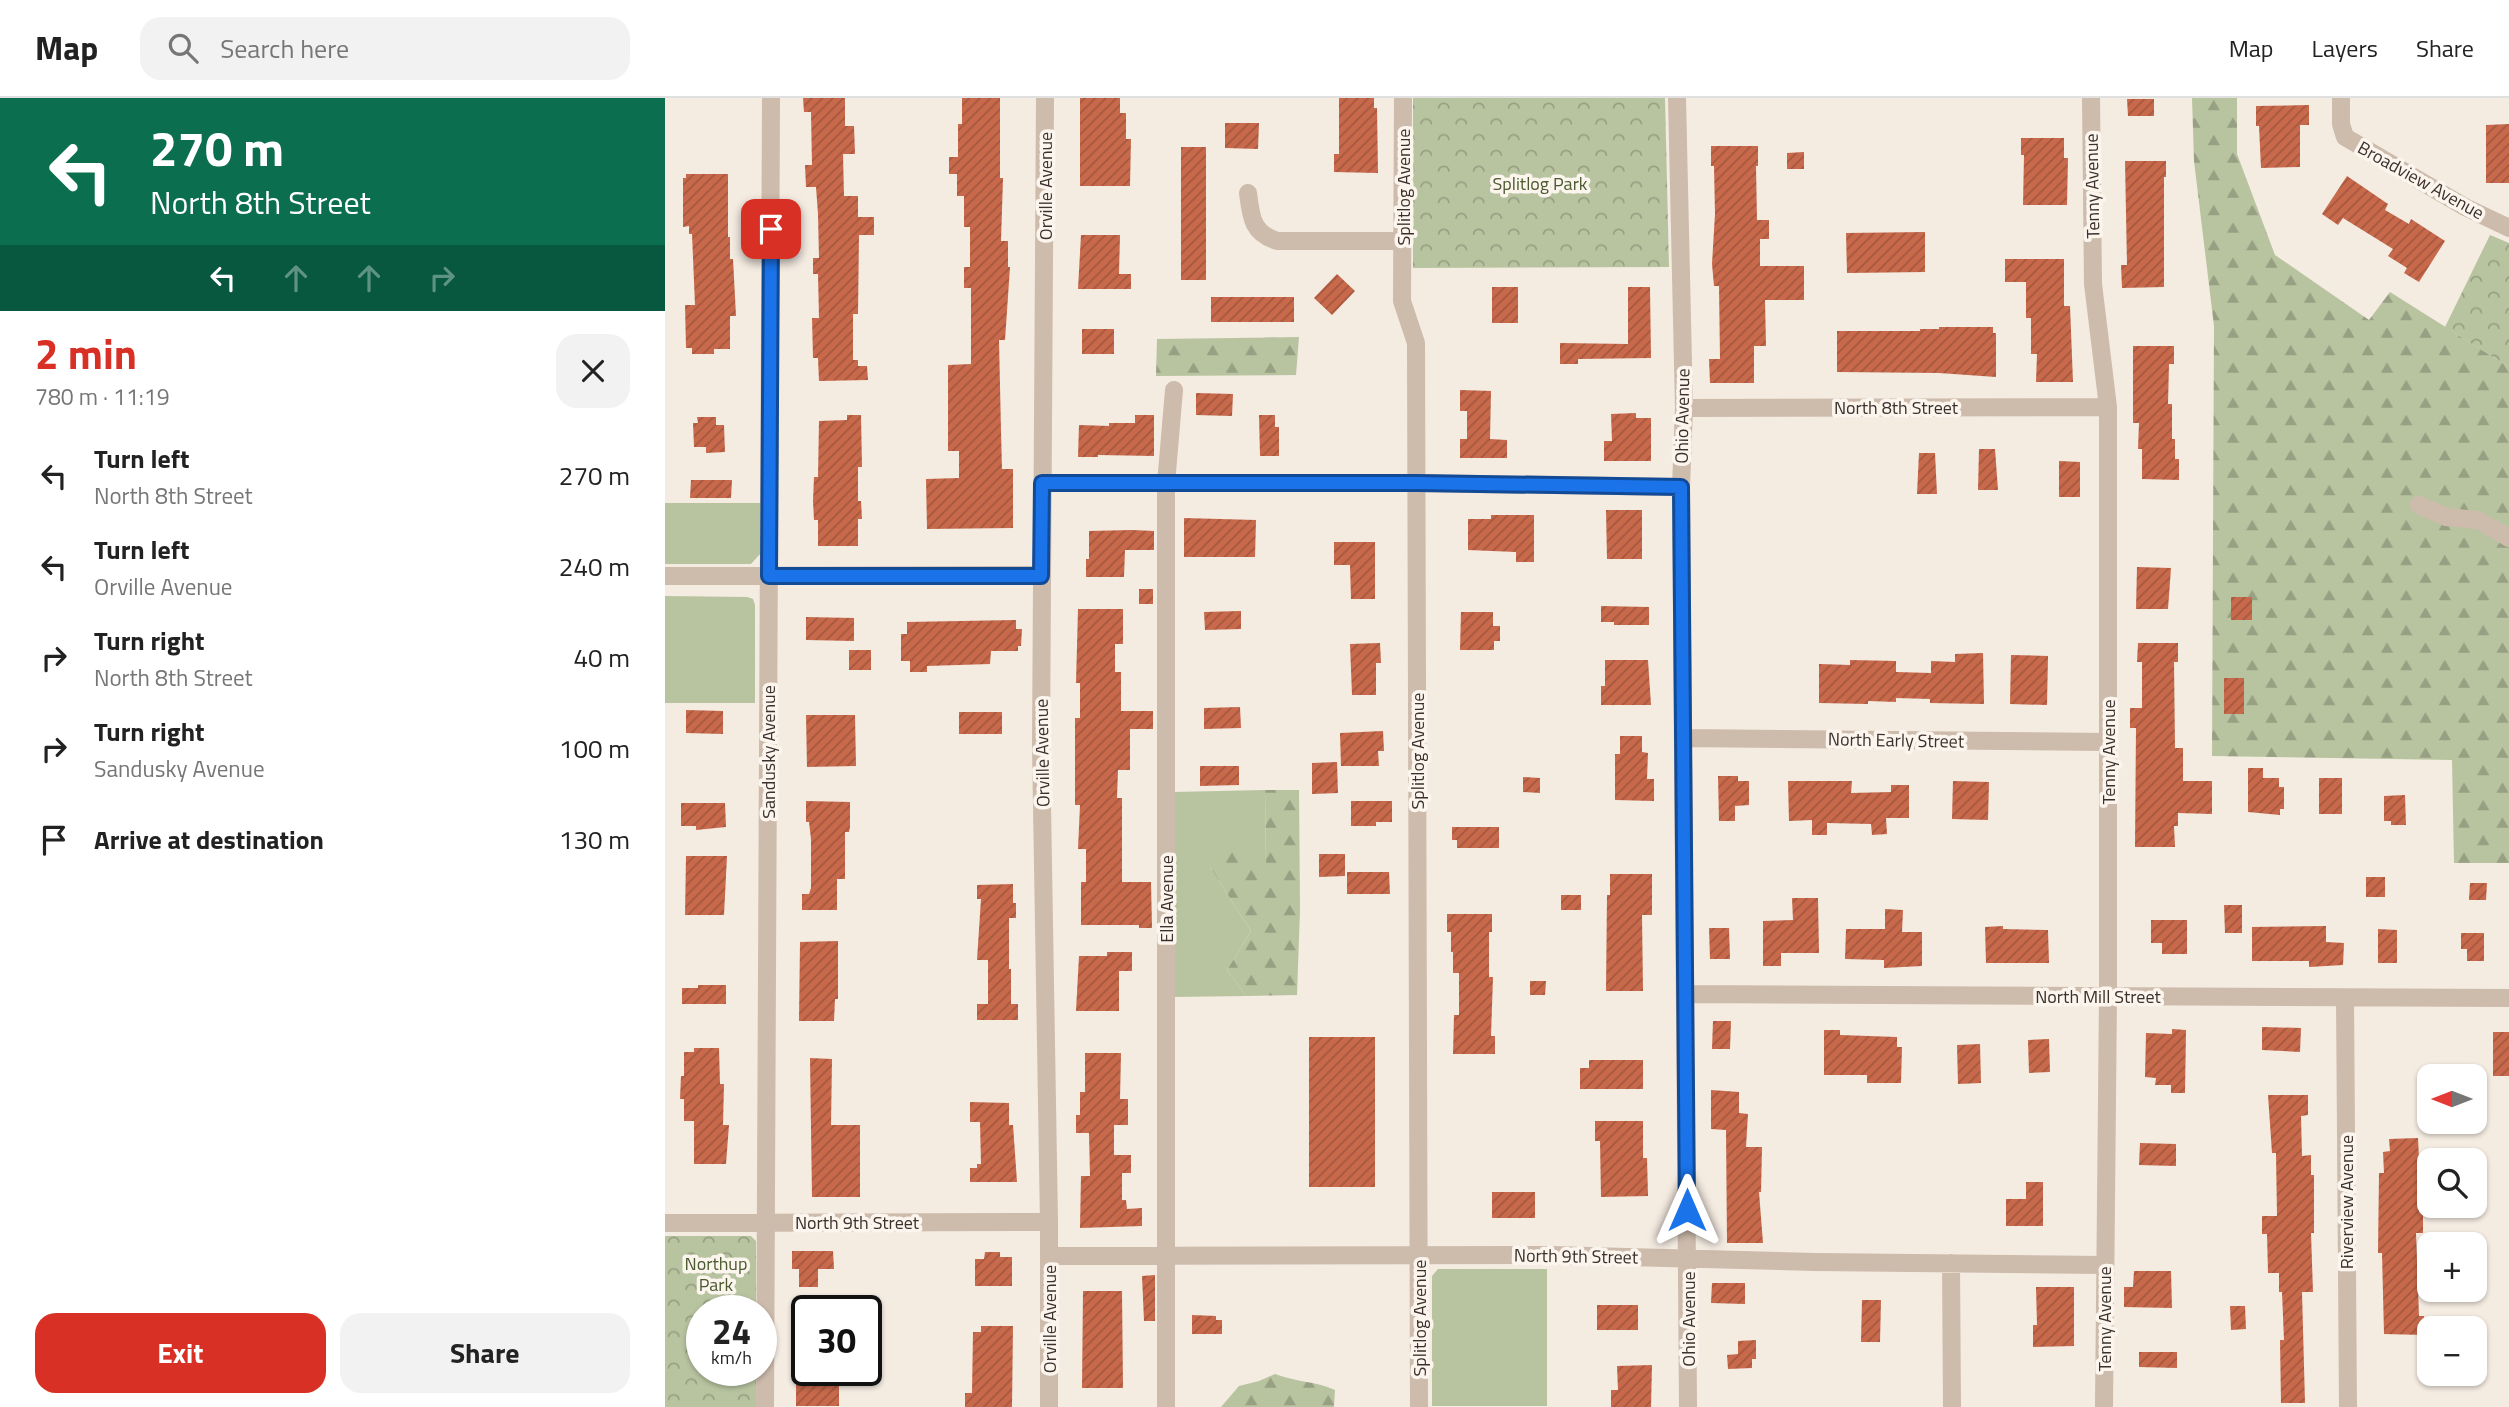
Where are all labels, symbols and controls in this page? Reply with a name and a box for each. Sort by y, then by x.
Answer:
search box [140,17,630,80]
text: Map [35,23,98,73]
icon: search [164,29,202,67]
text: Search here [220,29,349,68]
text: Map [2229,30,2274,66]
text: Layers [2312,30,2378,66]
text: Share [2416,30,2474,66]
text: 270 m [150,110,284,185]
icon: left [35,126,126,217]
street label: Splitlog Avenue [1390,129,1417,245]
street label: Orville Avenue [1032,132,1059,240]
street label: Tenny Avenue [2078,133,2106,239]
street label: Broadview Avenue [2353,134,2489,226]
park label: Splitlog Park [1493,170,1588,197]
text: North 8th Street [150,178,371,226]
pin [741,199,801,259]
icon: arrive [752,210,790,248]
icon: left [204,259,242,297]
icon: ahead [277,259,315,297]
icon: ahead [350,259,388,297]
icon: right [423,259,461,297]
text: 2 min [35,321,137,385]
button: close [556,334,630,408]
street label: Ohio Avenue [1668,368,1696,464]
text: 780 m · 11:19 [35,379,170,414]
street label: North 8th Street [1834,394,1959,421]
text: Turn left [94,439,189,478]
text: 270 m [559,456,630,495]
icon: left [35,457,73,495]
text: North 8th Street [94,478,253,513]
text: Turn left [94,530,189,569]
text: 240 m [559,547,630,586]
icon: left [35,548,73,586]
text: Orville Avenue [94,569,232,604]
text: Turn right [94,621,205,660]
text: 40 m [573,638,630,677]
icon: right [35,639,73,677]
text: North 8th Street [94,660,253,695]
street label: Sandusky Avenue [755,685,782,819]
street label: Splitlog Avenue [1404,693,1431,809]
street label: Orville Avenue [1028,699,1056,807]
street label: Tenny Avenue [2095,699,2122,805]
text: Turn right [94,712,205,751]
street label: North Early Street [1828,725,1965,755]
text: 100 m [559,729,630,768]
icon: right [35,730,73,768]
text: Sandusky Avenue [94,751,265,786]
text: Arrive at destination [94,820,324,859]
text: 130 m [559,820,630,859]
icon: arrive [35,821,73,859]
street label: Ella Avenue [1153,855,1180,943]
street label: North Mill Street [2035,983,2161,1010]
north arrow [2417,1064,2487,1134]
map controls [2417,1064,2487,1386]
street label: Riverview Avenue [2333,1135,2360,1269]
button: search [2417,1148,2487,1218]
position arrow [1650,1173,1724,1247]
street label: North 9th Street [795,1209,920,1236]
button: + [2417,1232,2487,1302]
street label: North 9th Street [1514,1241,1639,1271]
park label: Northup Park [685,1250,747,1298]
street label: Splitlog Avenue [1406,1260,1433,1376]
street label: Orville Avenue [1036,1265,1063,1373]
street label: Tenny Avenue [2091,1266,2118,1372]
street label: Ohio Avenue [1675,1271,1702,1367]
speed limit sign: 30 [791,1295,882,1386]
text: 24 [712,1304,751,1358]
button: Exit [35,1313,326,1393]
button: Share [340,1313,630,1393]
button: − [2417,1316,2487,1386]
text: km/h [711,1344,752,1371]

